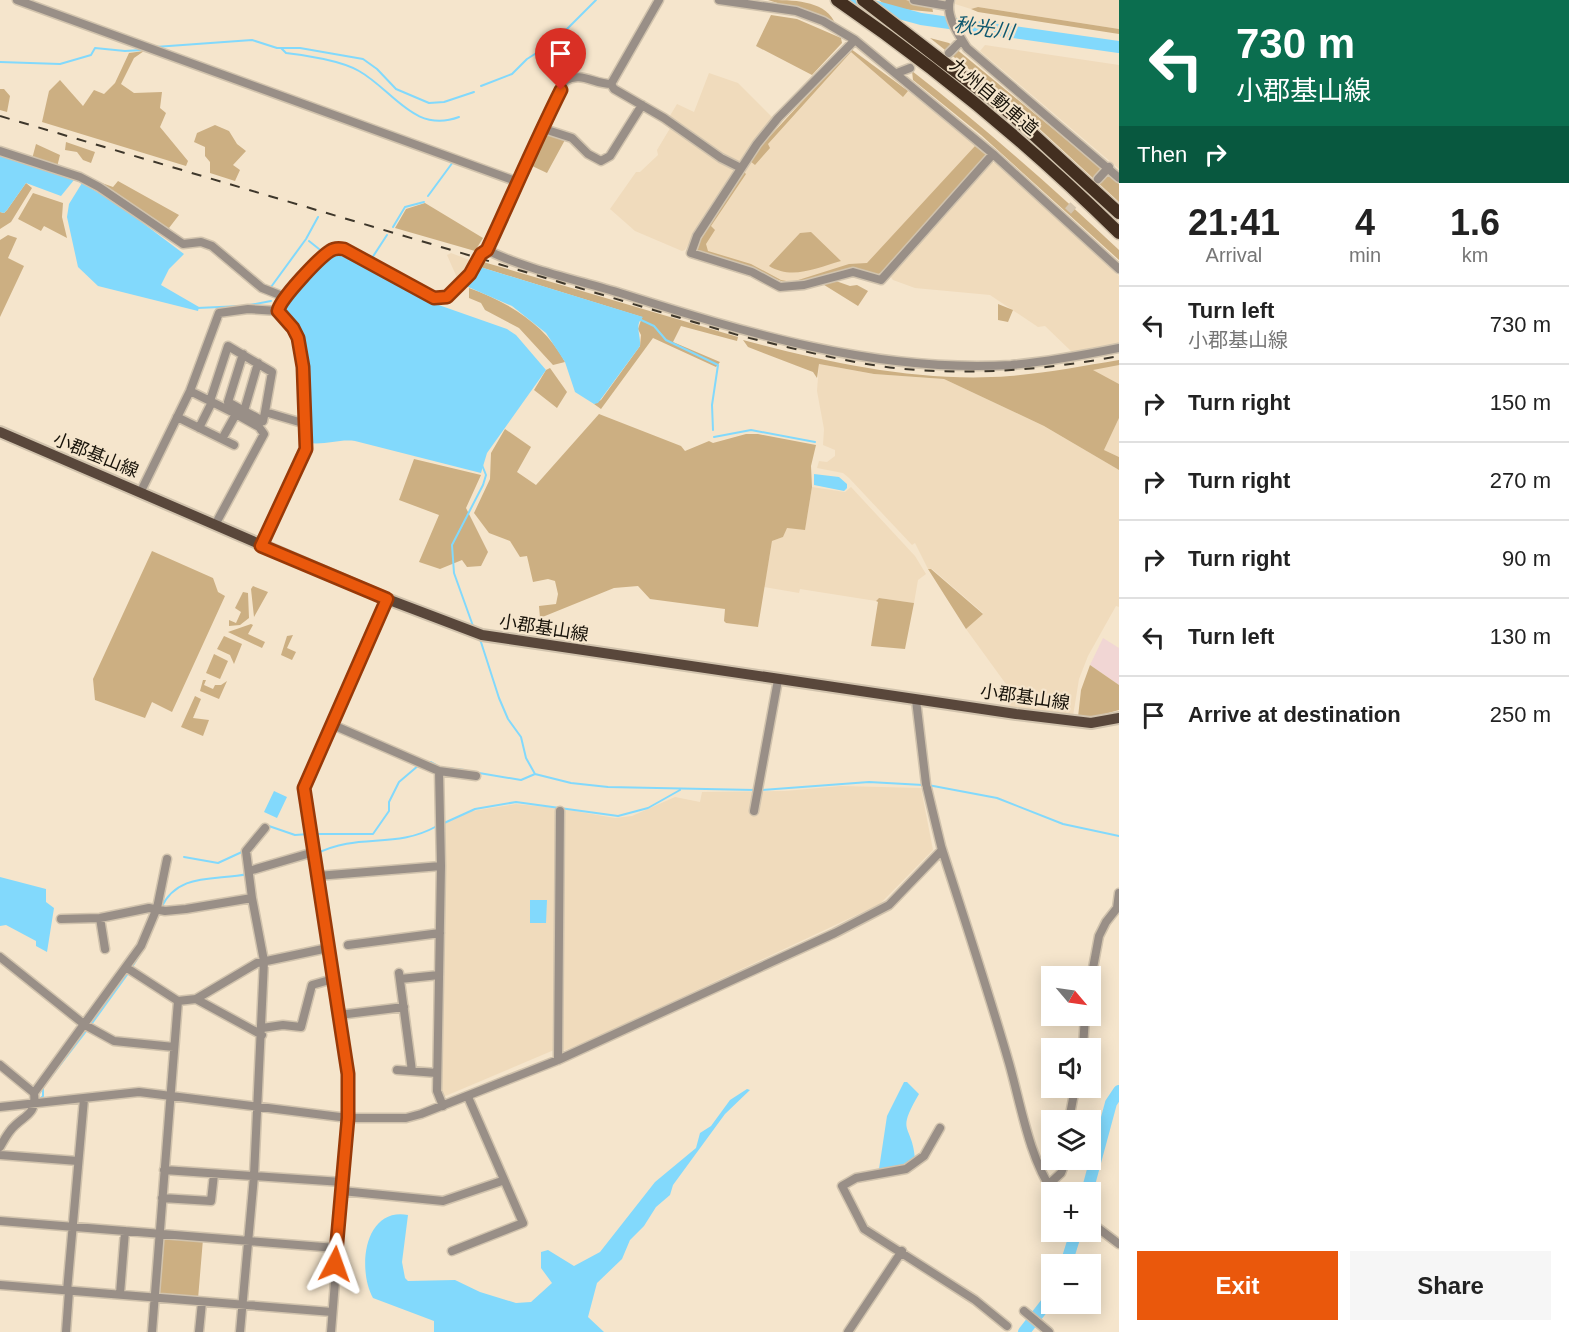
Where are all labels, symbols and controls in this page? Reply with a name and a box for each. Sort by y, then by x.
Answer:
water label: 秋光川 [953,13,1017,43]
text: 730 m [1236,20,1355,67]
icon: left [1137,24,1215,102]
pin [535,28,586,90]
icon: arrive [544,37,577,70]
street label: 九州自動車道 [946,55,1042,139]
text: 小郡基山線 [1236,76,1371,106]
icon: right [1199,138,1232,171]
text: Then [1137,142,1187,167]
text: 21:41 [1188,202,1280,243]
text: 4 [1355,202,1375,243]
text: 1.6 [1450,202,1500,243]
text: Arrival [1206,244,1262,266]
text: min [1349,244,1381,266]
text: km [1462,244,1488,266]
text: Turn left [1188,298,1274,323]
icon: left [1137,309,1170,342]
text: 730 m [1490,312,1551,337]
text: 小郡基山線 [1188,329,1288,351]
icon: right [1137,387,1170,420]
text: Turn right [1188,390,1290,415]
text: 150 m [1490,390,1551,415]
street label: 小郡基山線 [51,429,141,481]
icon: right [1137,465,1170,498]
text: Turn right [1188,468,1290,493]
text: 270 m [1490,468,1551,493]
icon: right [1137,543,1170,576]
text: Turn right [1188,546,1290,571]
text: 90 m [1502,546,1551,571]
street label: 小郡基山線 [498,611,590,645]
icon: left [1137,621,1170,654]
text: Turn left [1188,624,1274,649]
text: 130 m [1490,624,1551,649]
street label: 小郡基山線 [979,681,1071,713]
icon: arrive [1137,699,1170,732]
text: Arrive at destination [1188,702,1401,727]
text: 250 m [1490,702,1551,727]
north arrow [1041,966,1101,1026]
map controls [1041,966,1101,1314]
button: sound [1041,1038,1101,1098]
button: layers [1041,1110,1101,1170]
button: + [1041,1182,1101,1242]
position arrow [303,1232,367,1296]
button: Exit [1137,1251,1338,1320]
button: Share [1350,1251,1551,1320]
button: − [1041,1254,1101,1314]

